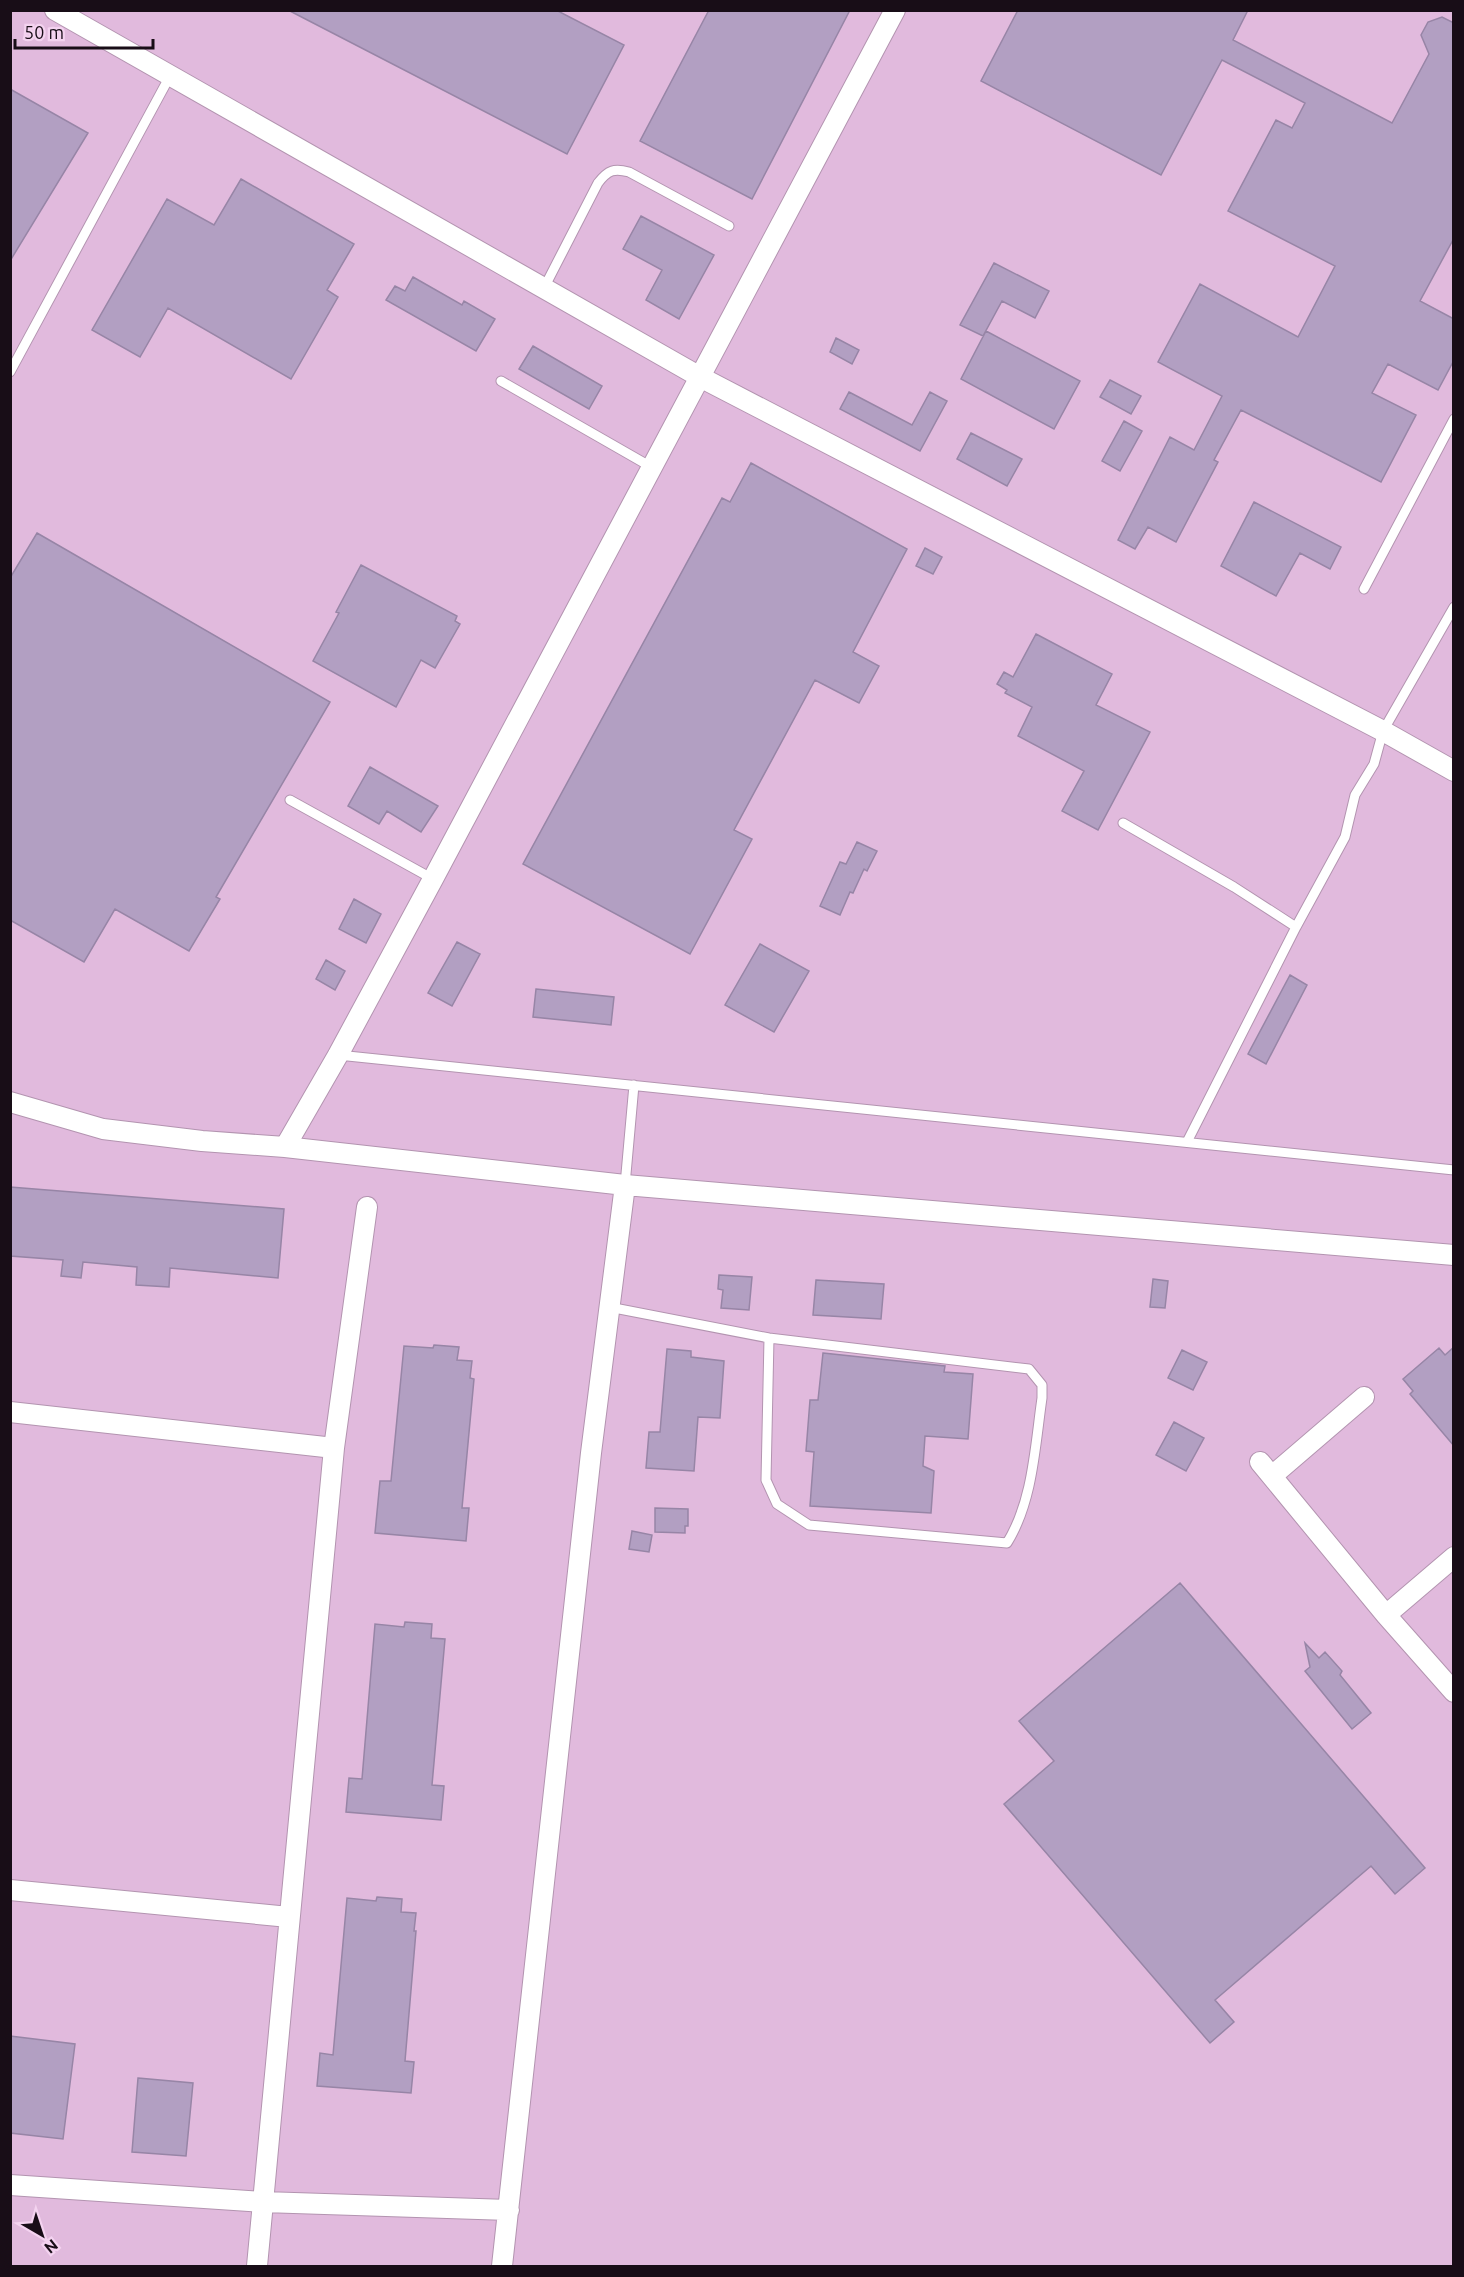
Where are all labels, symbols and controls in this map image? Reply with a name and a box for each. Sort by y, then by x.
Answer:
scale bar [15,12,153,50]
text: 50 m [24,22,64,42]
north arrow [12,2205,72,2265]
text: N [41,2236,62,2257]

